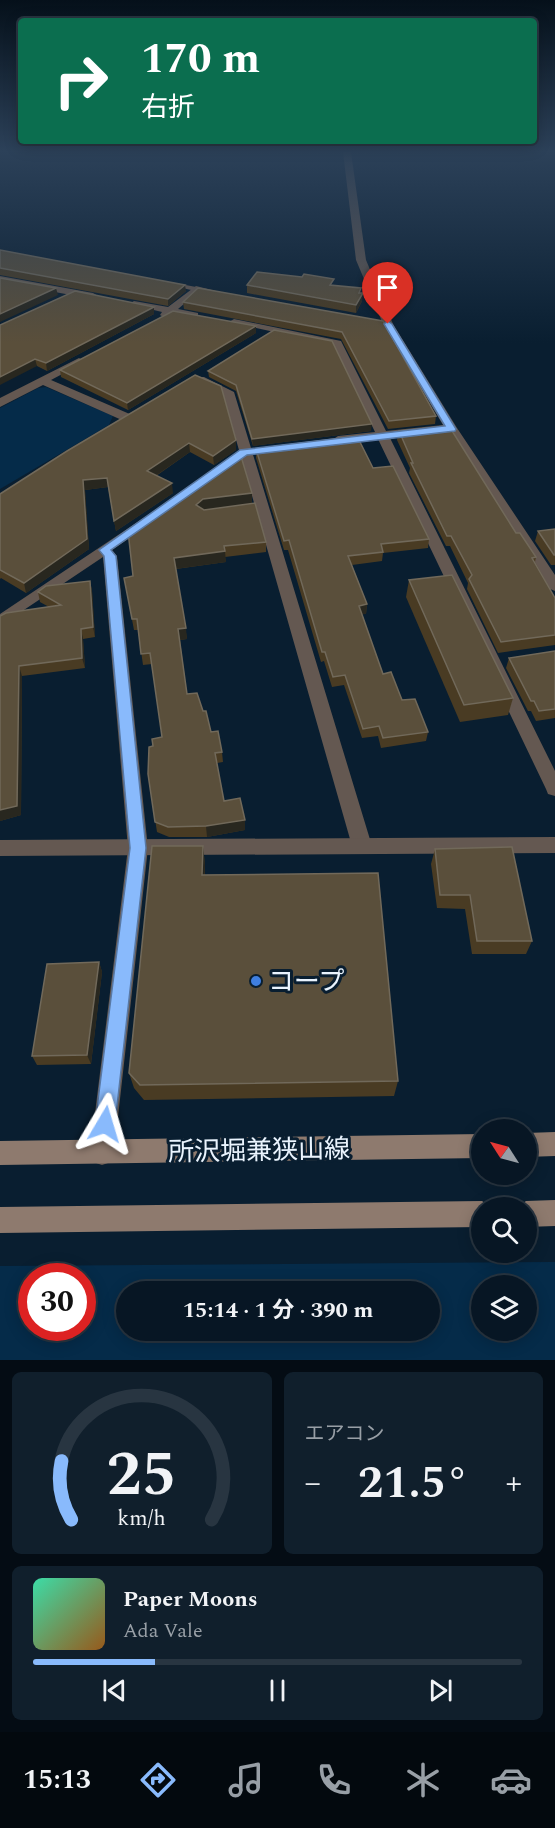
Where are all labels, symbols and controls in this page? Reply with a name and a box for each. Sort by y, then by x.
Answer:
text: 170 m [141,28,260,91]
icon: right [42,42,120,120]
text: 右折 [141,87,195,129]
pin [362,262,413,324]
icon: arrive [371,271,404,304]
place label: コープ [268,962,344,1002]
marker: コープ [249,974,263,988]
position arrow [73,1092,137,1156]
north arrow [471,1119,537,1185]
map controls [471,1119,537,1341]
street label: 所沢堀兼狭山線 [168,1129,350,1173]
button: search [471,1197,537,1263]
speed limit sign: 30 [18,1263,96,1341]
button: layers [471,1275,537,1341]
text: 15:14 · 1 分 · 390 m [183,1294,373,1327]
text: エアコン [305,1419,385,1449]
text: 25 [107,1428,177,1523]
text: 21.5° [358,1449,468,1518]
text: − [305,1458,321,1508]
text: + [505,1458,522,1508]
text: km/h [118,1502,166,1535]
text: Paper Moons [123,1583,258,1616]
text: Ada Vale [123,1616,203,1646]
icon: previous [98,1674,131,1707]
icon: pause [261,1674,294,1707]
icon: next [424,1674,457,1707]
text: 15:13 [23,1759,91,1801]
icon: directions [137,1759,179,1801]
icon: music [225,1759,267,1801]
icon: phone [313,1759,355,1801]
icon: climate [402,1759,444,1801]
icon: car [490,1759,532,1801]

